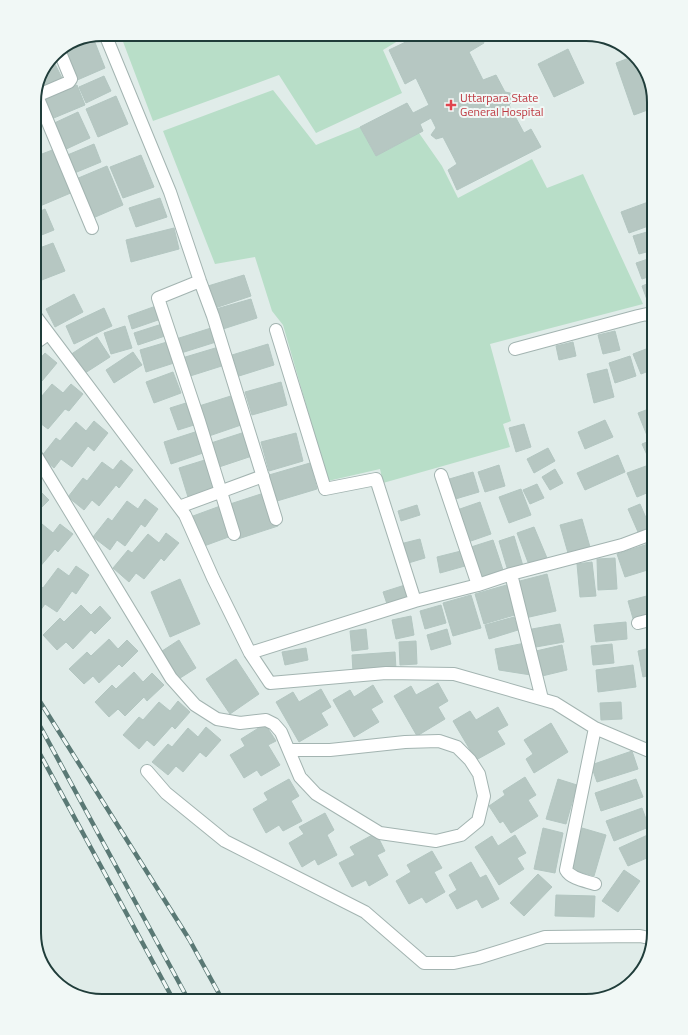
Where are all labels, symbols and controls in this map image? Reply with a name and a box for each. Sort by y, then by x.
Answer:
place label: Uttarpara State General Hospital [460,88,543,121]
marker: Uttarpara State General Hospital [445,99,457,111]

